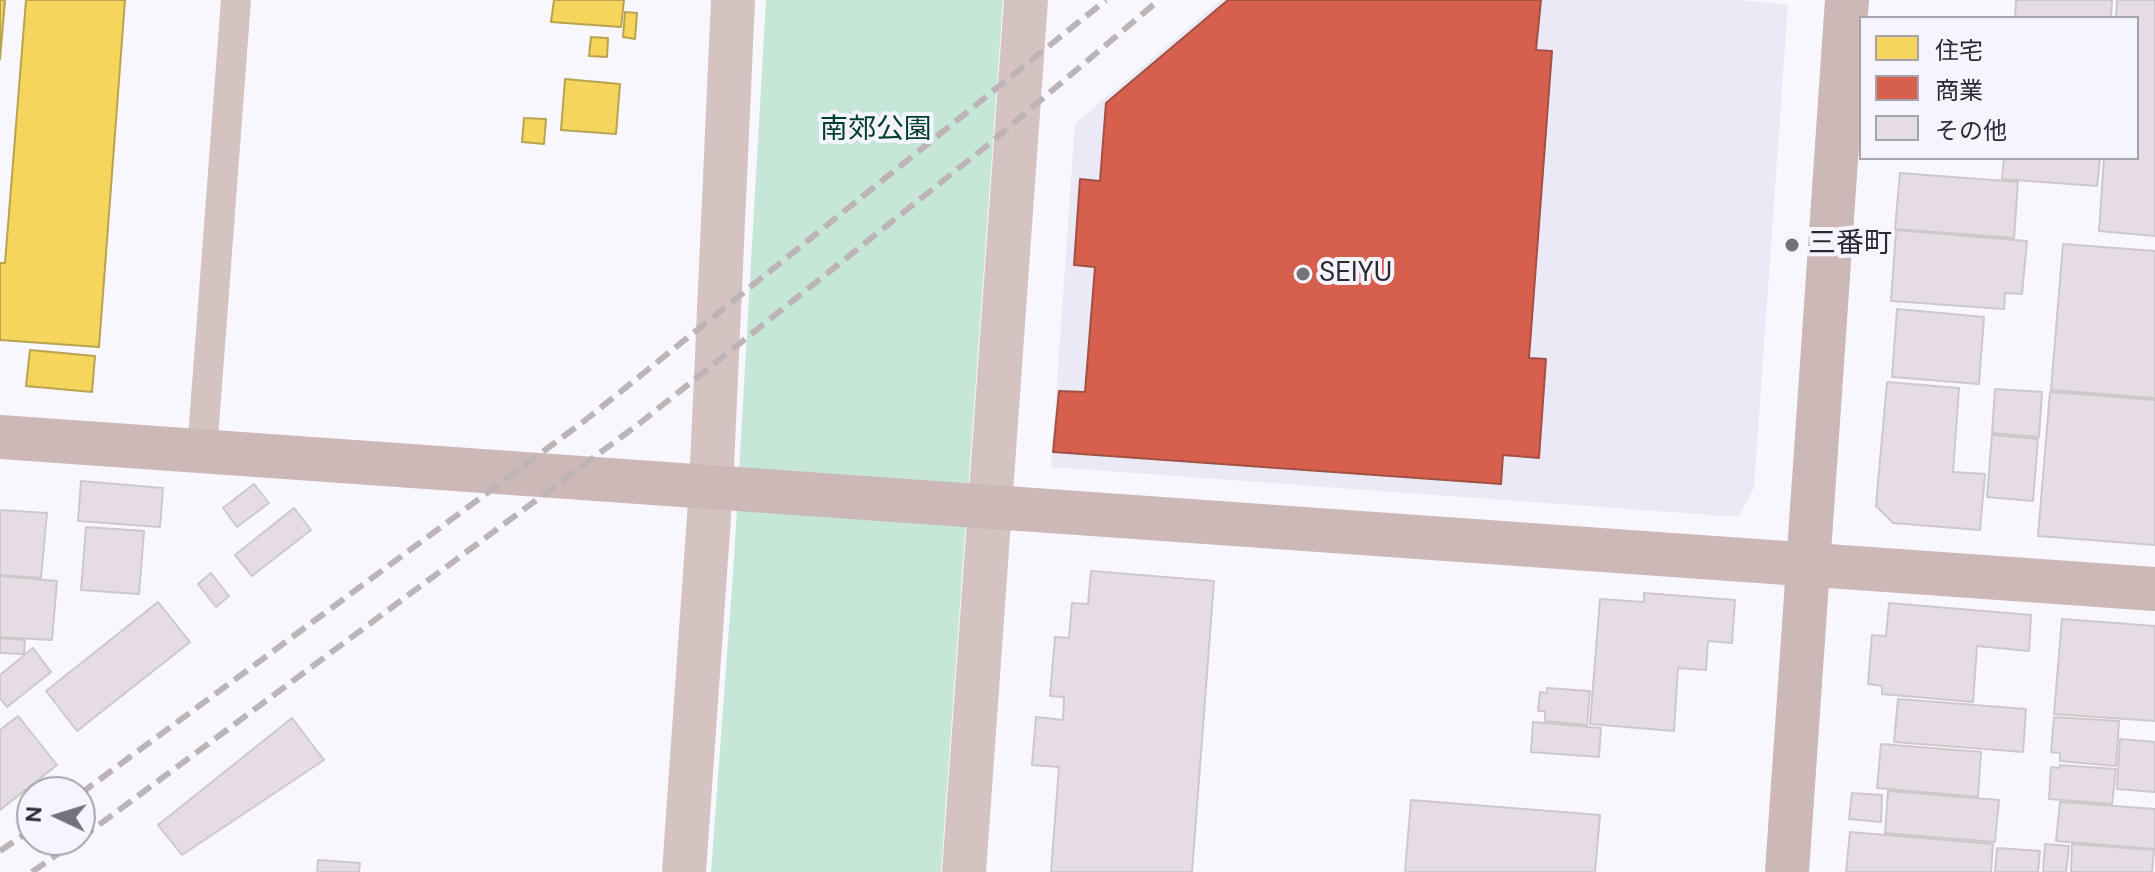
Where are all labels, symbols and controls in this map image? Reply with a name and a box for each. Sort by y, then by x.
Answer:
legend [1859,16,2139,160]
text: 住宅 [1935,35,1983,66]
text: 商業 [1935,75,1983,106]
park label: 南郊公園 [820,114,932,148]
text: その他 [1935,115,2007,146]
place label: 三番町 [1808,228,1892,262]
marker: 三番町 [1783,236,1801,254]
place label: SEIYU [1319,257,1392,291]
marker: SEIYU [1294,265,1312,283]
north arrow [16,776,96,856]
text: N [19,805,49,823]

